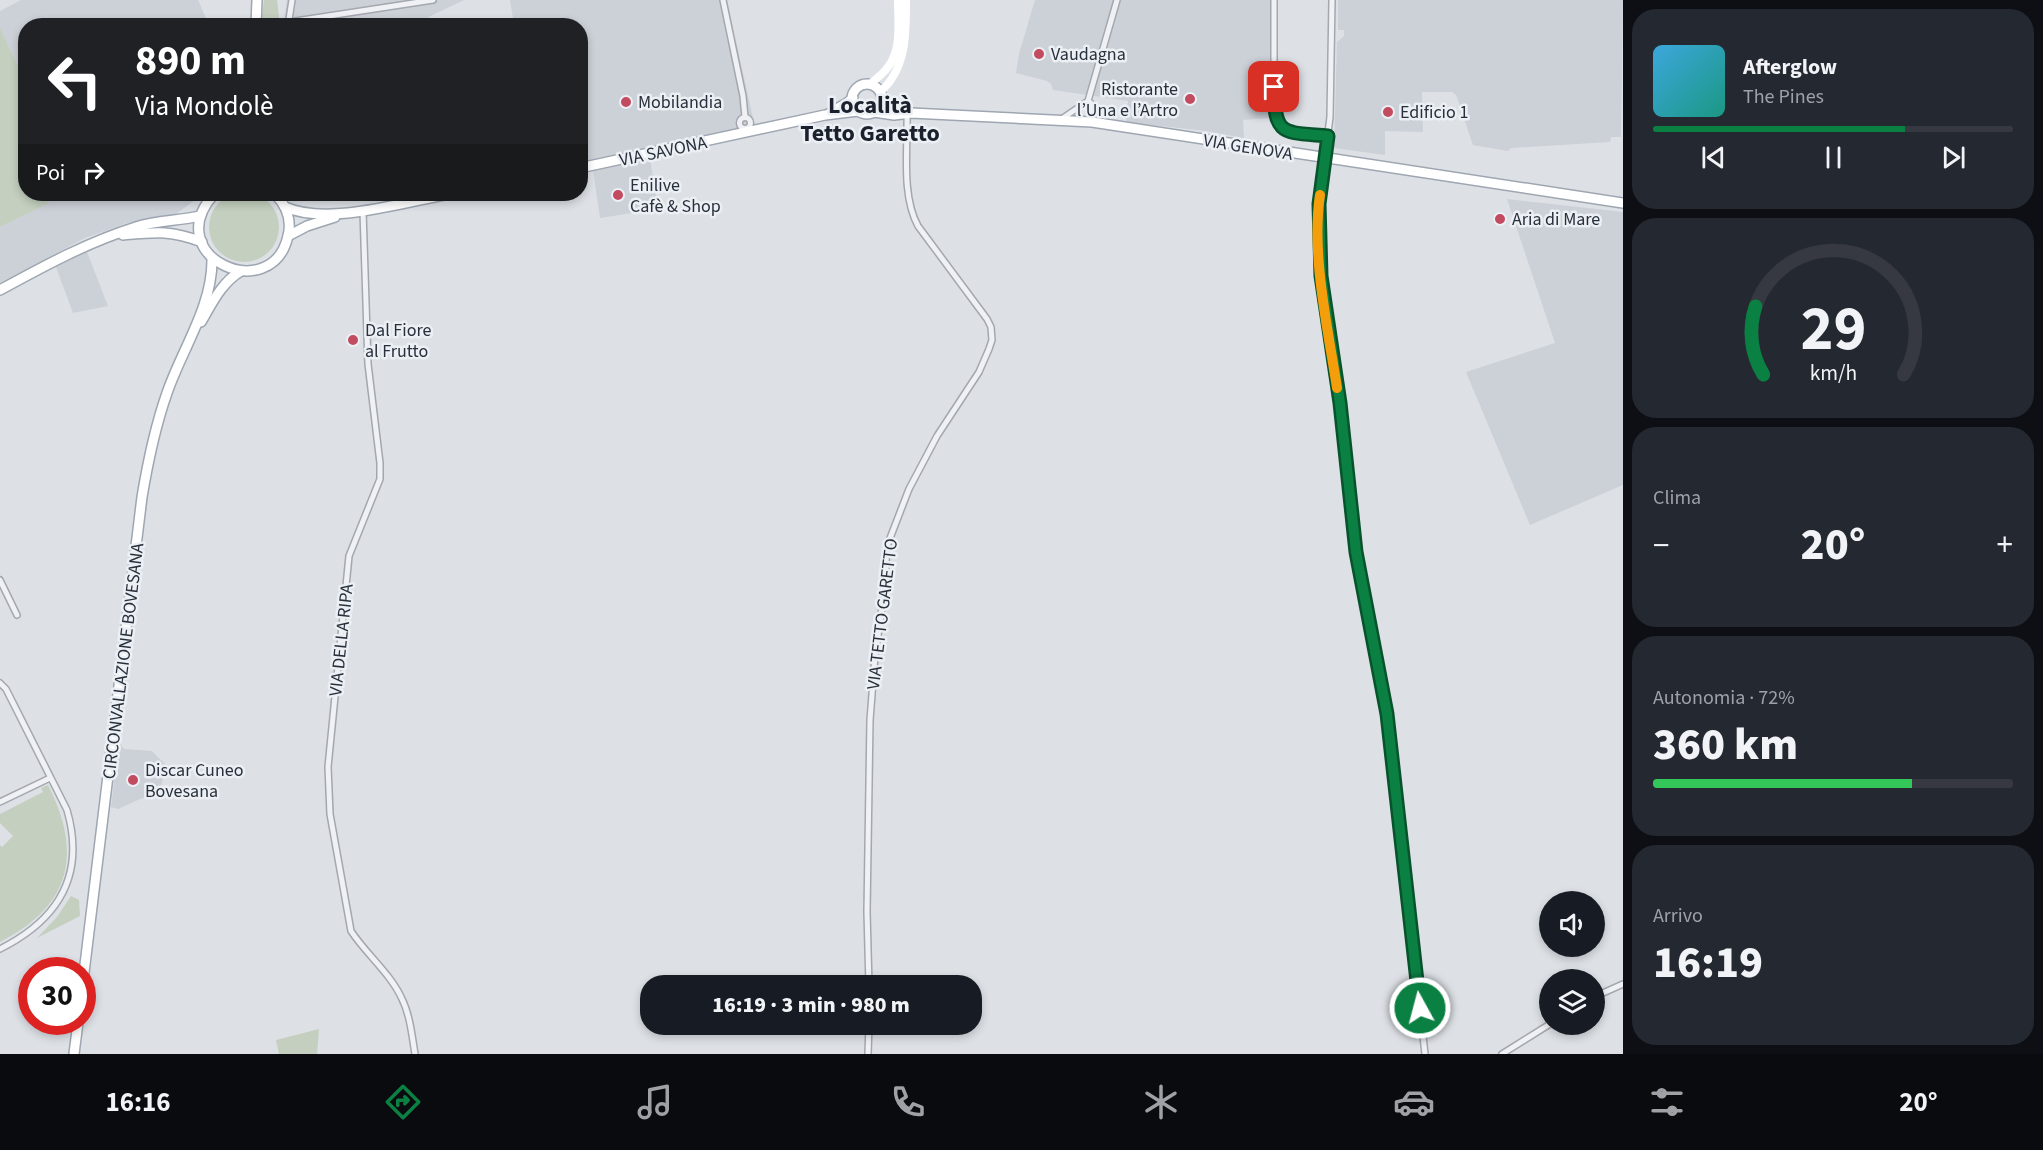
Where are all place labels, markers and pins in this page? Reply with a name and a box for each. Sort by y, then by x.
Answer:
place label: Vaudagna [1051,42,1126,67]
marker: Vaudagna [1032,47,1046,61]
pin [1248,61,1299,112]
place label: Ristorante l’Una e l’Artro [1077,77,1178,123]
place label: Mobilandia [638,90,722,115]
marker: Ristorante l’Una e l’Artro [1183,92,1197,106]
marker: Mobilandia [619,95,633,109]
place label: Edificio 1 [1400,100,1468,125]
marker: Edificio 1 [1381,105,1395,119]
place label: Enilive Cafè & Shop [630,173,721,219]
marker: Enilive Cafè & Shop [611,188,625,202]
place label: Aria di Mare [1512,207,1600,232]
marker: Aria di Mare [1493,212,1507,226]
place label: Dal Fiore al Frutto [365,318,431,364]
marker: Dal Fiore al Frutto [346,333,360,347]
place label: Discar Cuneo Bovesana [145,758,243,804]
marker: Discar Cuneo Bovesana [126,773,140,787]

